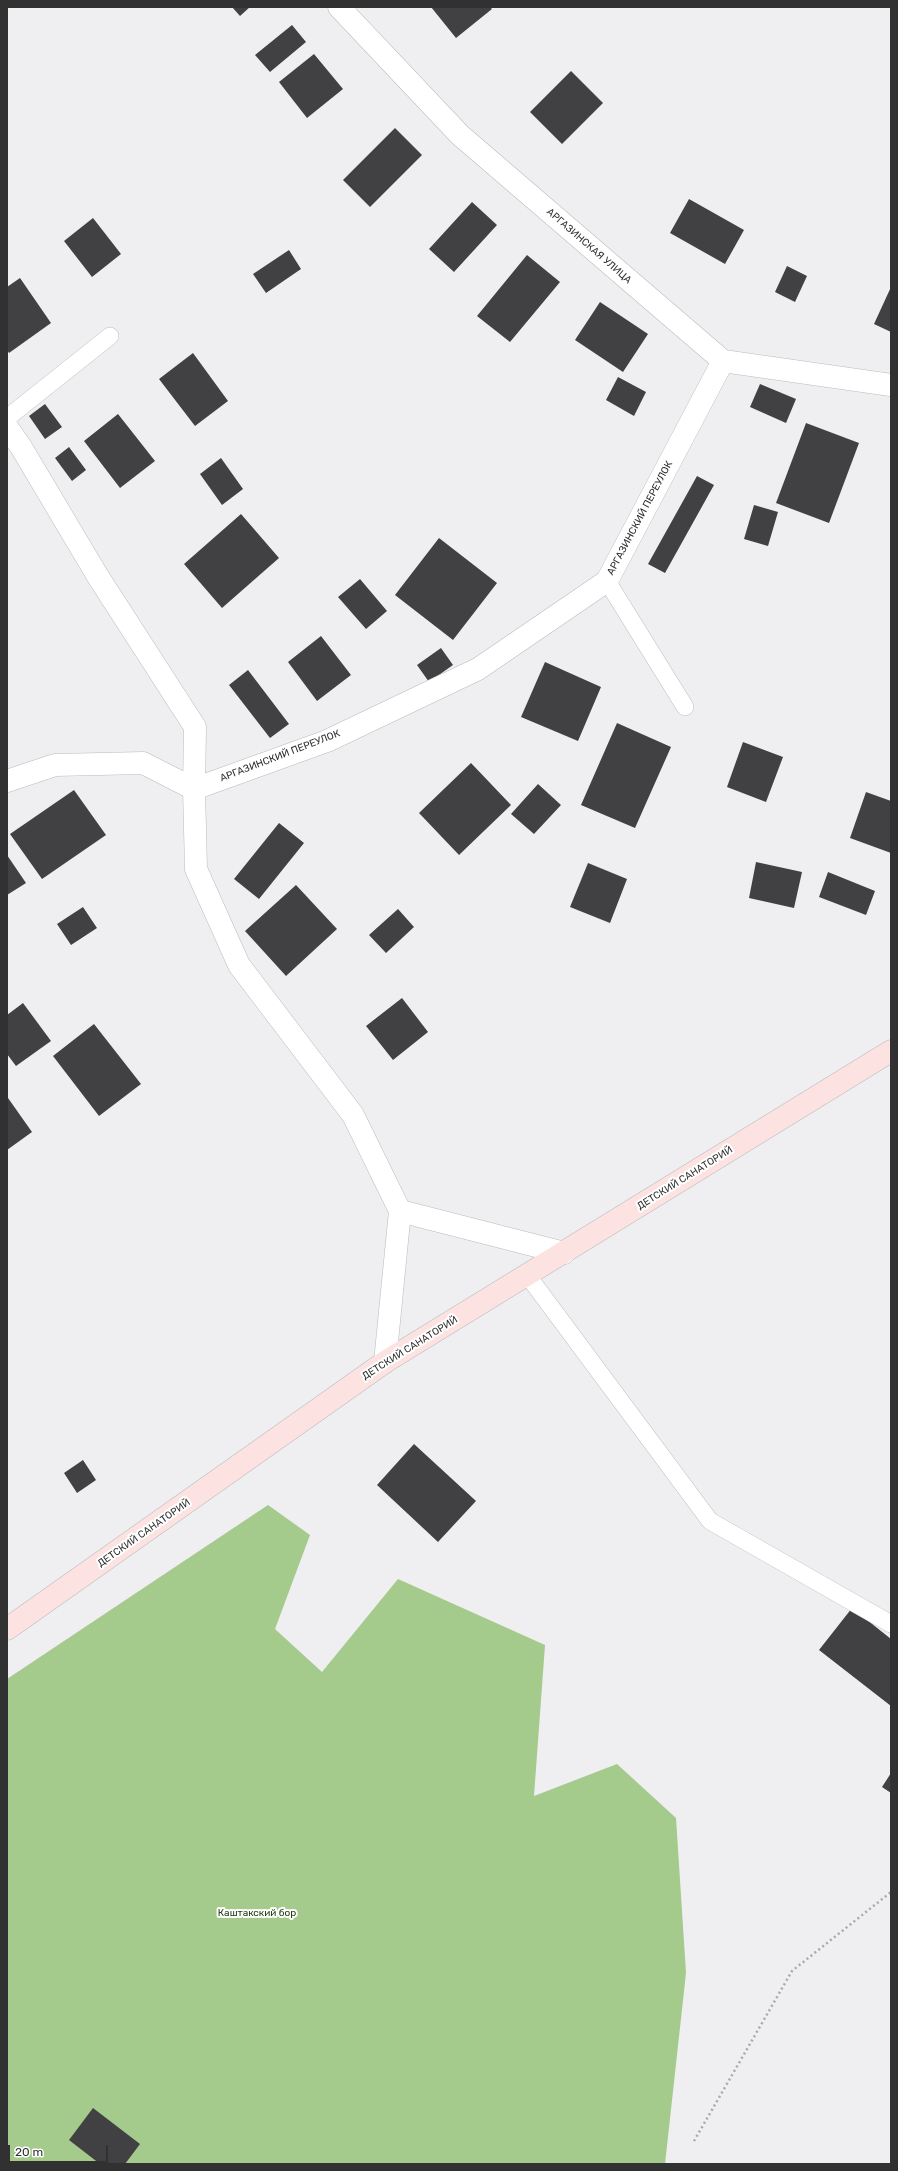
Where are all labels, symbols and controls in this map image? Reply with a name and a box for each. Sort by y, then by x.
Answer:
street label: АРГАЗИНСКАЯ УЛИЦА [544,206,634,286]
street label: АРГАЗИНСКИЙ ПЕРЕУЛОК [605,459,675,577]
street label: АРГАЗИНСКИЙ ПЕРЕУЛОК [218,728,342,784]
street label: ДЕТСКИЙ САНАТОРИЙ [635,1144,735,1212]
street label: ДЕТСКИЙ САНАТОРИЙ [360,1314,460,1382]
street label: ДЕТСКИЙ САНАТОРИЙ [95,1496,193,1570]
park label: Каштакский бор [218,1907,296,1919]
scale bar [10,2137,110,2163]
text: 20 m [15,2145,43,2159]

